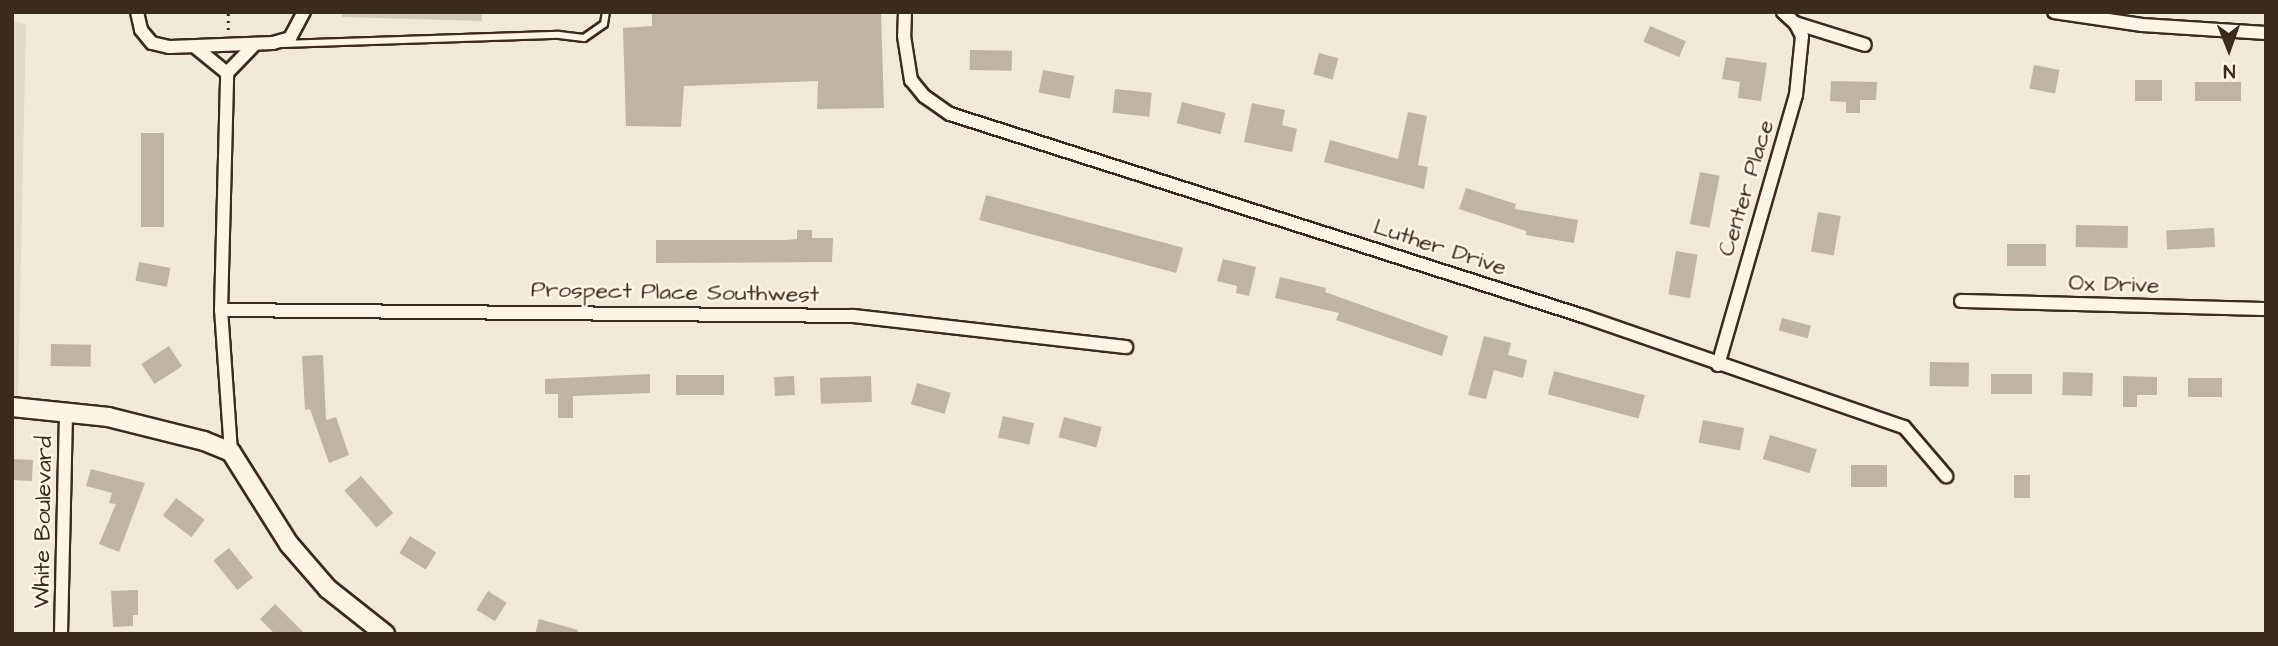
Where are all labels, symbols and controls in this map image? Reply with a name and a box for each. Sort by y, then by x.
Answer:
north arrow [2194,14,2264,84]
text: N [2223,57,2236,84]
street label: Center Place [1712,117,1780,259]
street label: Luther Drive [1370,213,1510,281]
street label: Ox Drive [2068,269,2160,299]
street label: Prospect Place Southwest [531,276,819,308]
street label: White Boulevard [28,435,58,609]

